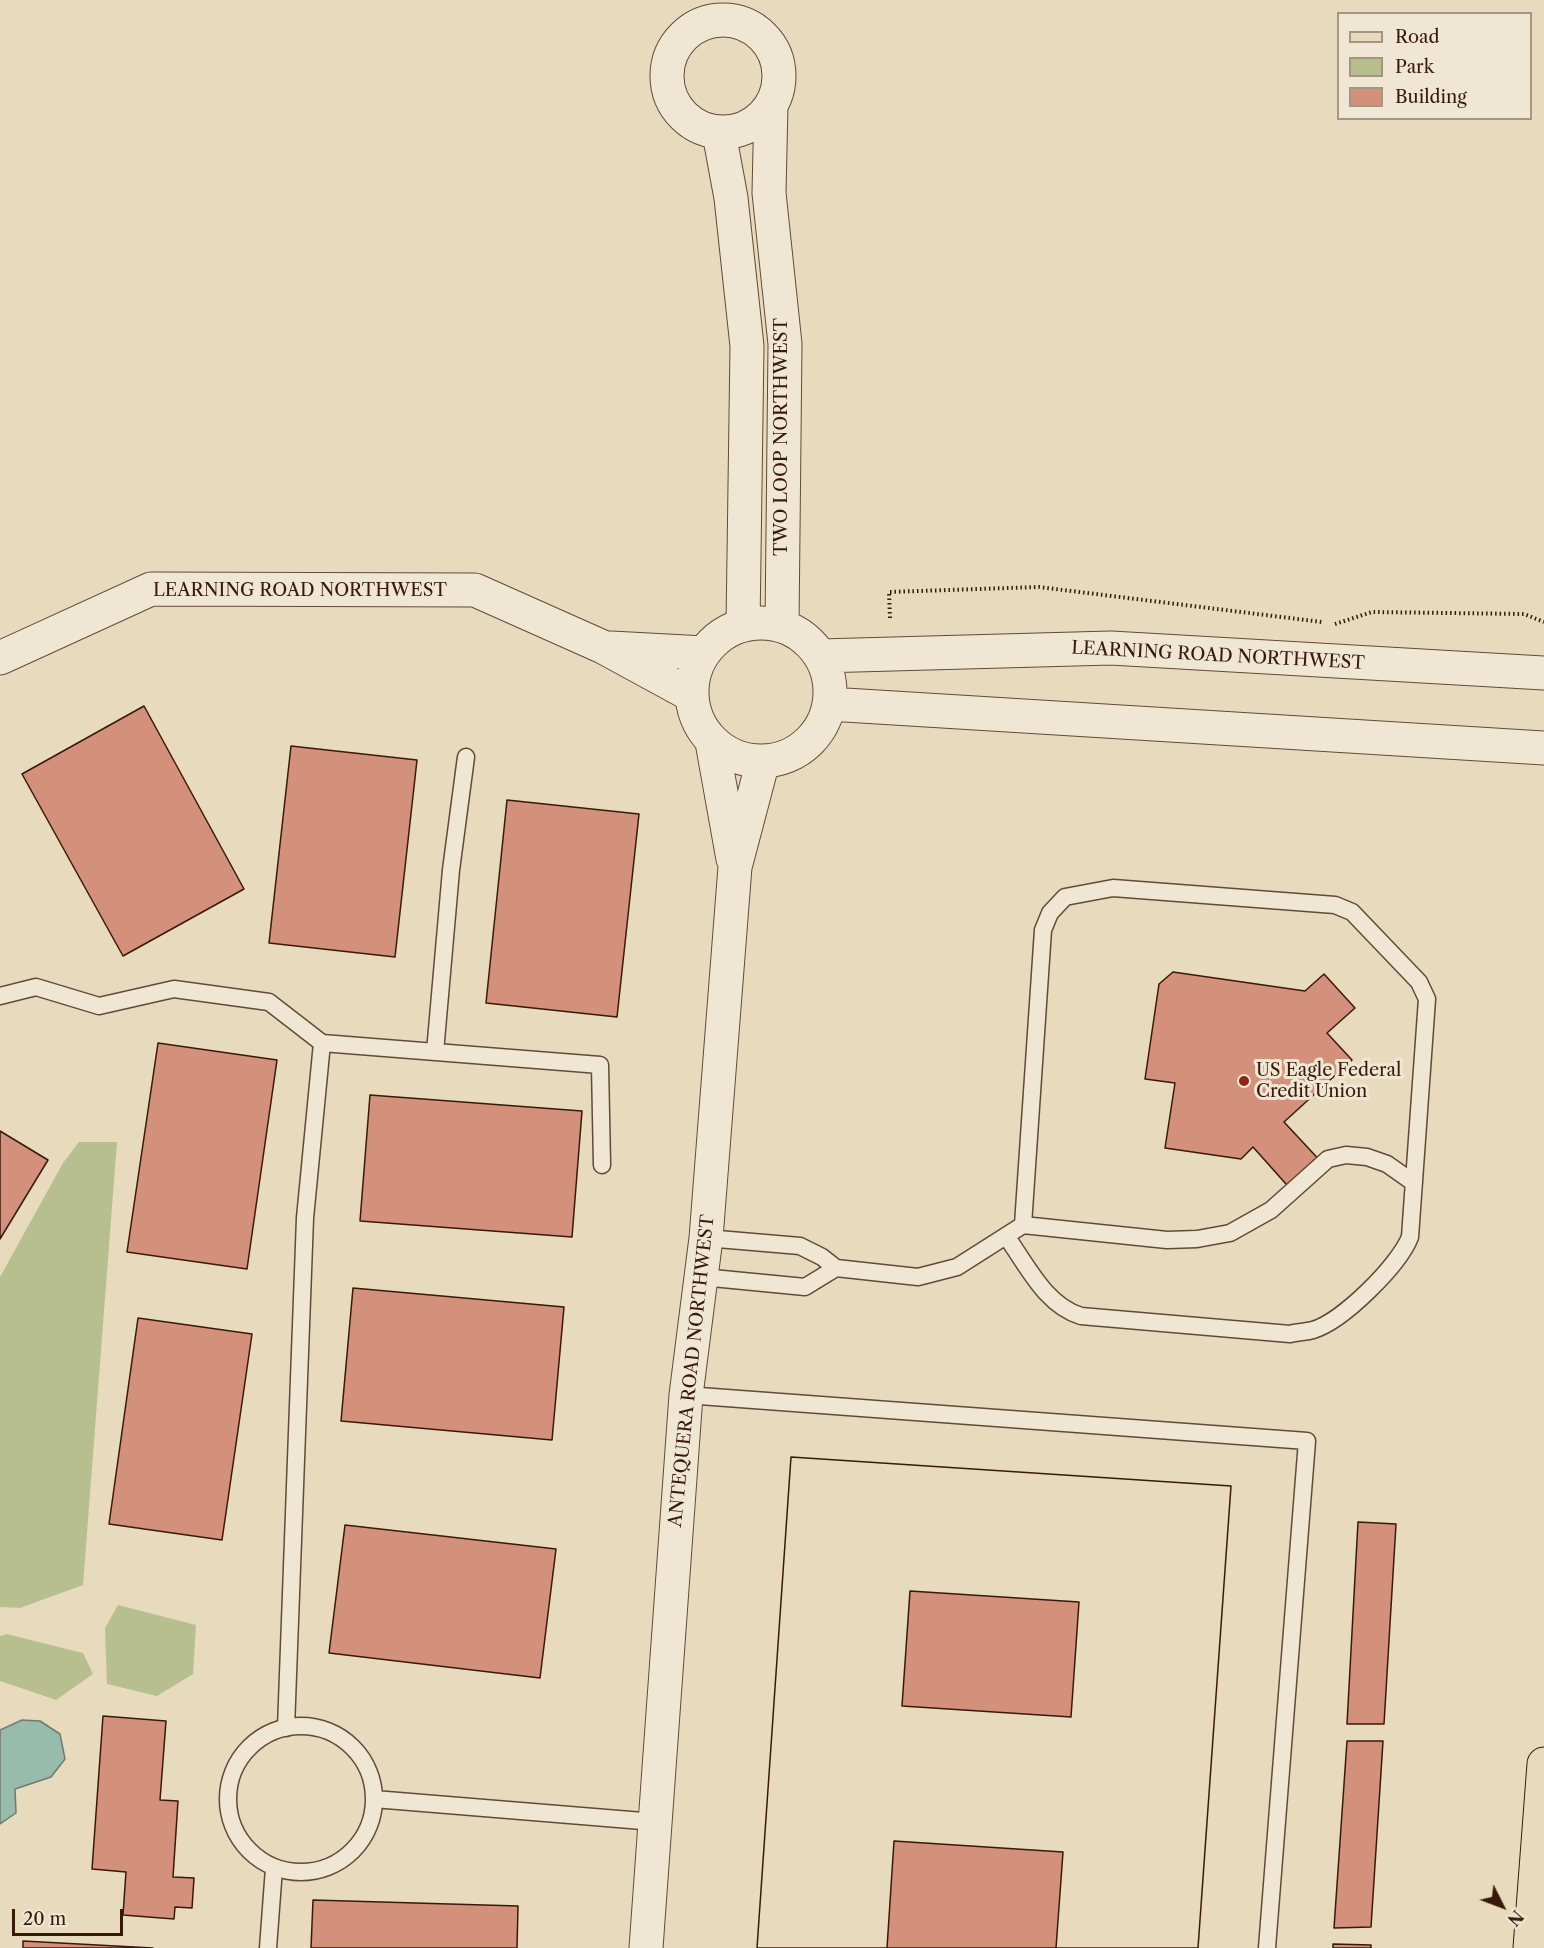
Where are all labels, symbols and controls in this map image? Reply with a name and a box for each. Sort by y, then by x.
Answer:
legend [1337,12,1532,120]
text: Road [1395,26,1440,48]
text: Park [1395,56,1434,78]
text: Building [1395,86,1467,108]
street label: TWO LOOP NORTHWEST [771,318,793,556]
street label: LEARNING ROAD NORTHWEST [153,580,447,602]
street label: LEARNING ROAD NORTHWEST [1071,638,1365,674]
place label: US Eagle Federal Credit Union [1256,1060,1401,1102]
marker: US Eagle Federal Credit Union [1237,1074,1251,1088]
street label: ANTEQUERA ROAD NORTHWEST [665,1214,719,1528]
north arrow [1472,1876,1532,1936]
scale bar [15,1897,126,1935]
text: N [1503,1906,1527,1930]
text: 20 m [23,1908,66,1930]

